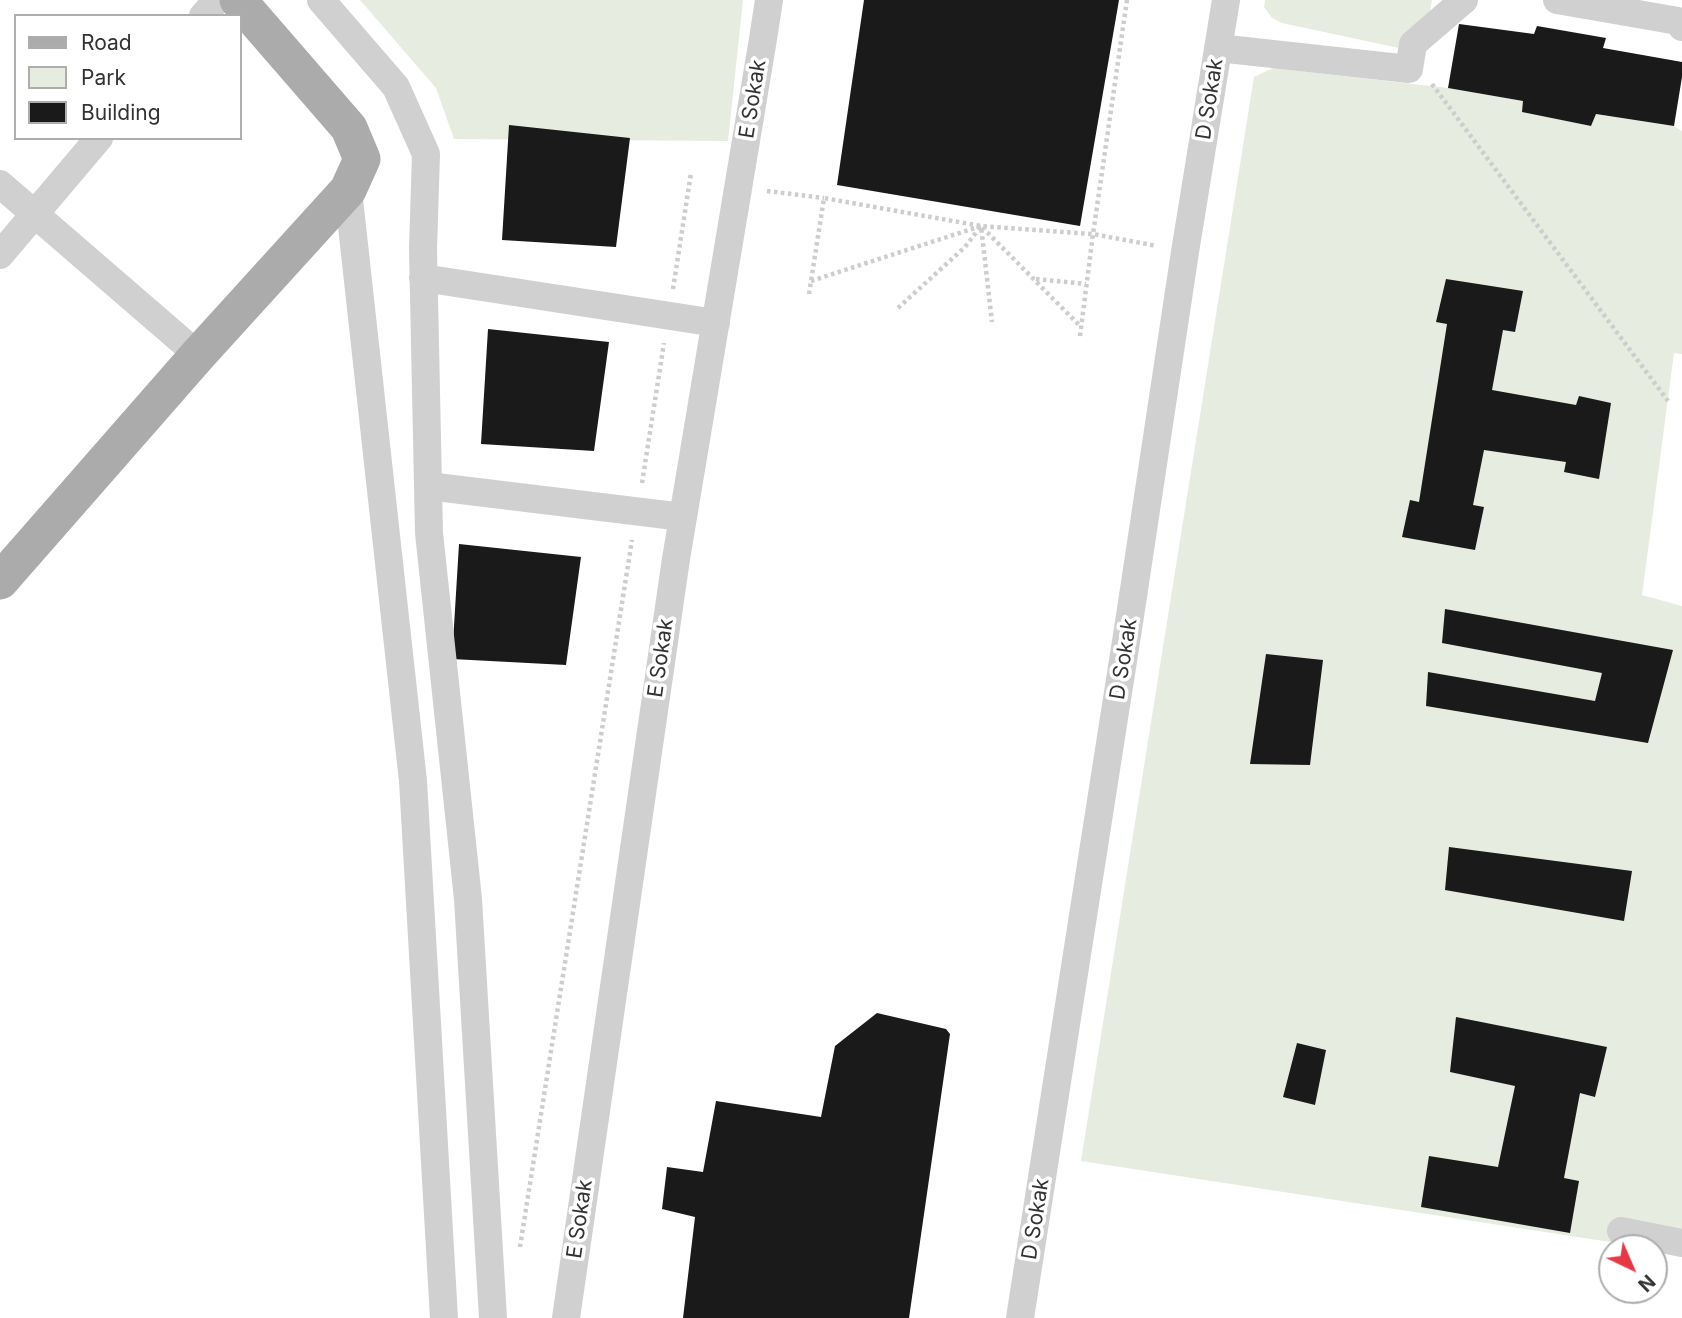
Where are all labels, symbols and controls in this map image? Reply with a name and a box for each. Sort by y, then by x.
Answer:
legend [14,14,242,140]
text: Road [81,30,132,55]
street label: D Sokak [1191,57,1229,141]
street label: E Sokak [734,58,772,140]
text: Park [81,65,126,90]
text: Building [81,100,161,125]
street label: E Sokak [643,617,679,699]
street label: D Sokak [1105,617,1143,701]
street label: D Sokak [1017,1177,1055,1261]
street label: E Sokak [562,1178,598,1260]
north arrow [1598,1234,1668,1304]
text: N [1633,1270,1660,1296]

